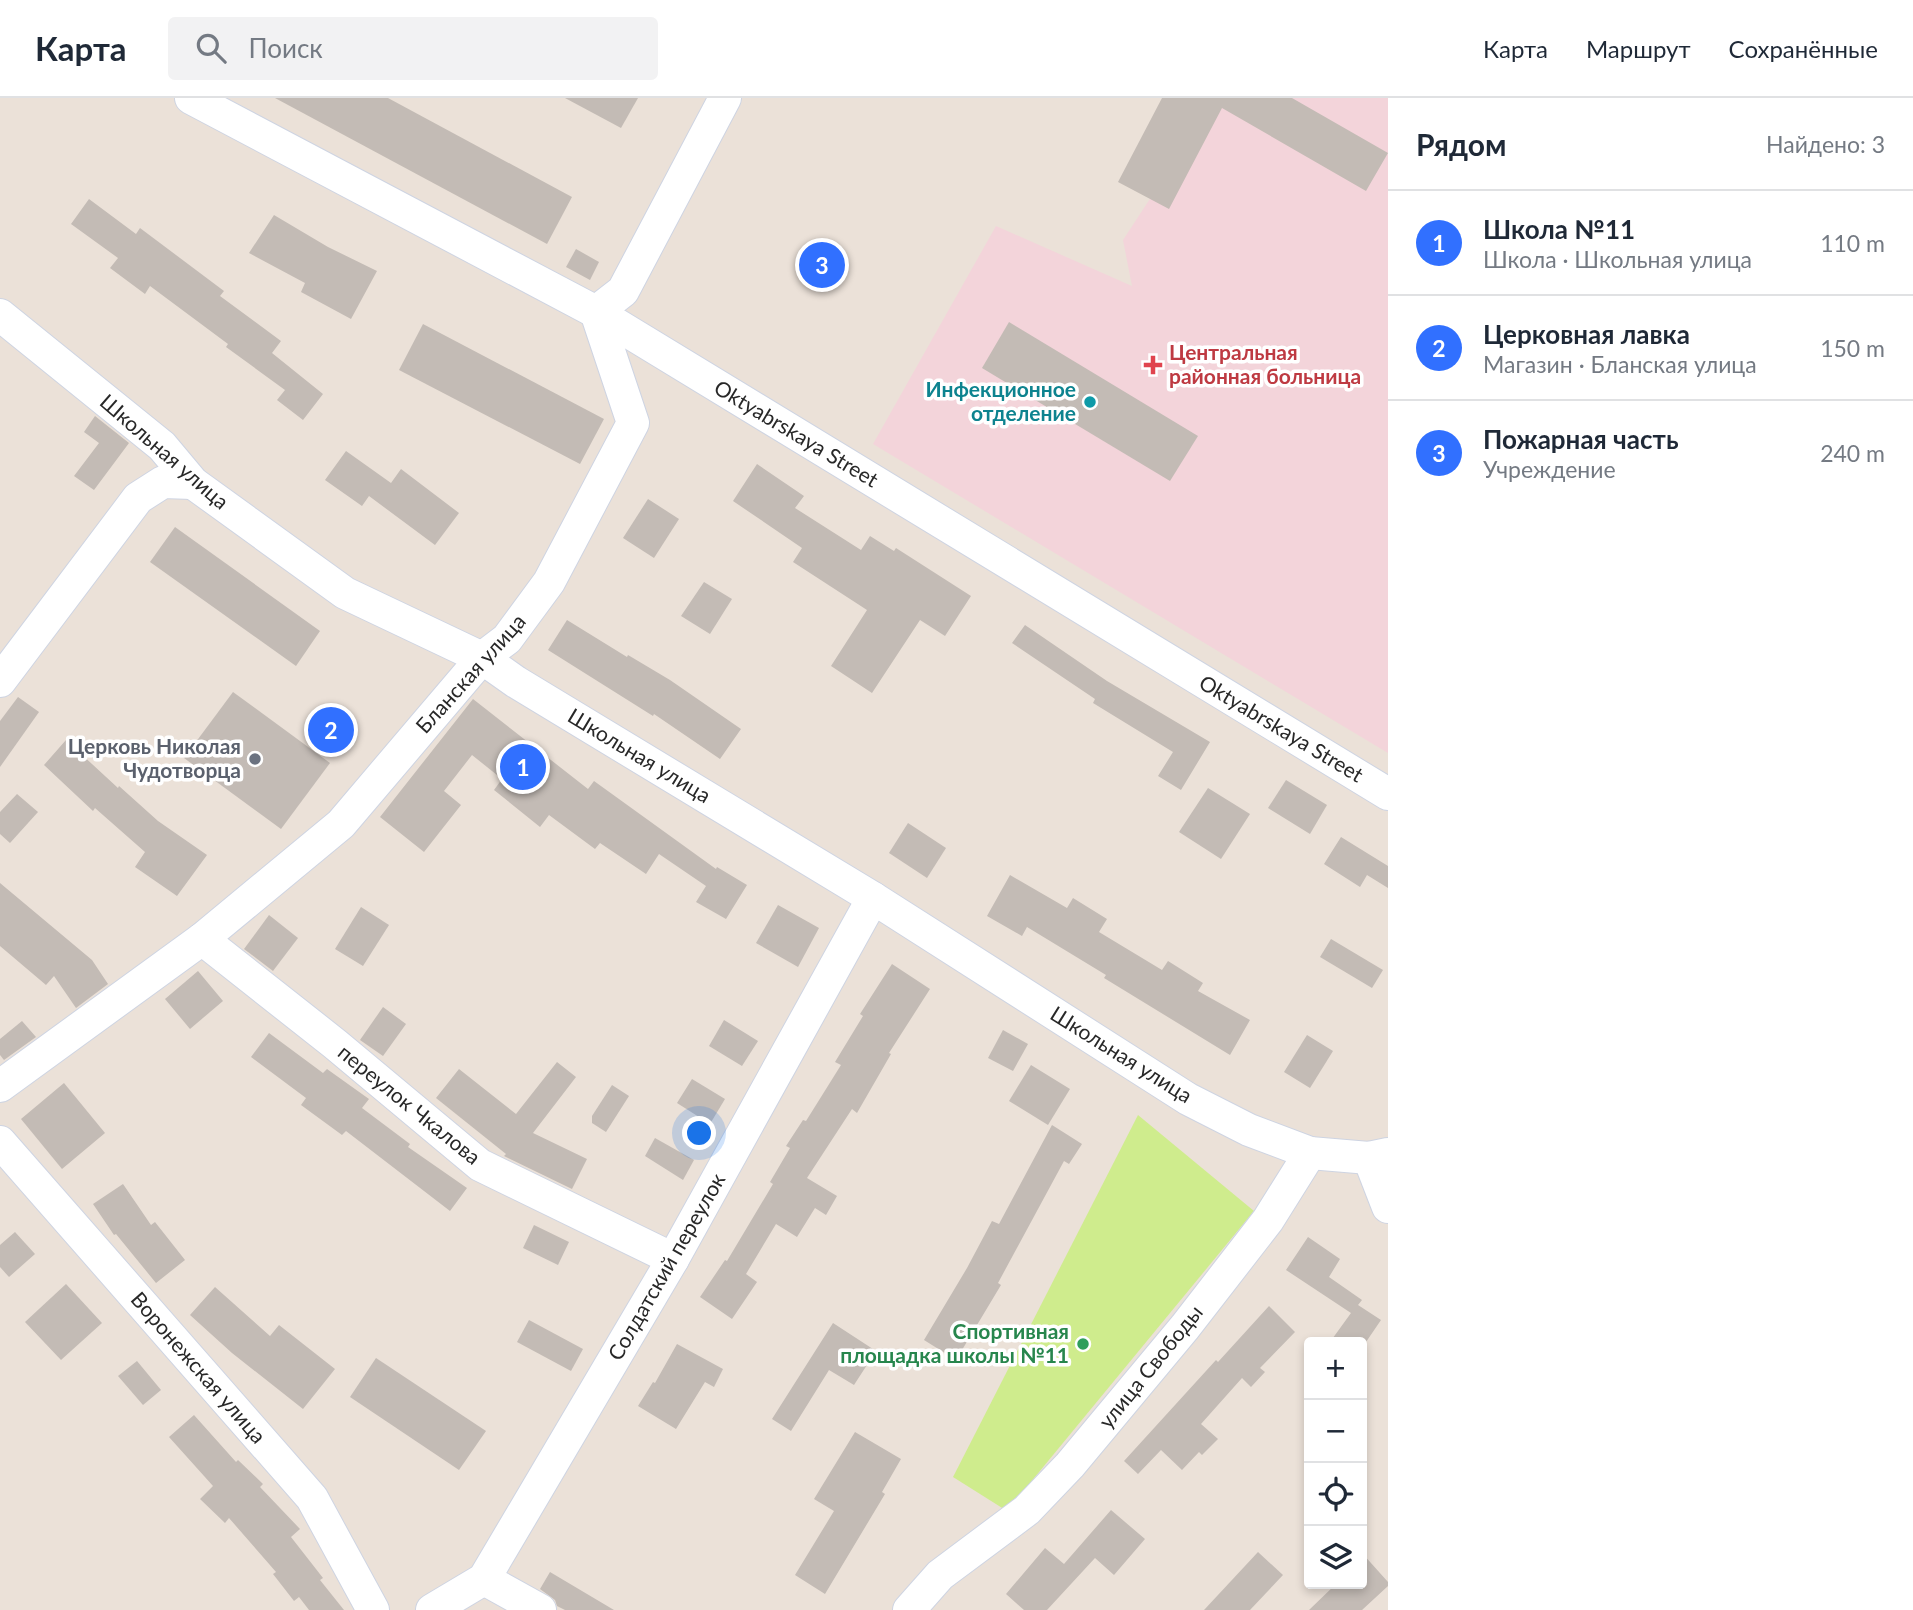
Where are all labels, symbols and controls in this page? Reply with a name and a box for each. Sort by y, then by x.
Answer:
search box [168,17,658,80]
text: Карта [35,28,126,68]
icon: search [192,29,230,67]
text: Поиск [248,32,323,64]
text: Карта [1483,34,1548,63]
text: Маршрут [1586,34,1691,63]
text: Сохранённые [1729,34,1878,63]
text: Рядом [1416,126,1506,162]
text: Найдено: 3 [1766,130,1885,158]
text: Школа №11 [1483,213,1635,245]
text: 1 [1432,229,1446,257]
text: 110 m [1820,229,1885,257]
pin: 3 [799,239,845,291]
text: Школа · Школьная улица [1483,245,1752,273]
text: Церковная лавка [1483,318,1690,350]
text: 2 [1432,334,1446,362]
text: 150 m [1820,334,1885,362]
place label: Центральная районная больница [1169,339,1361,388]
text: Магазин · Бланская улица [1483,350,1757,378]
marker: Центральная районная больница [1143,355,1163,375]
street label: Oktyabrskaya Street [710,374,884,492]
place label: Инфекционное отделение [926,376,1076,425]
street label: Школьная улица [96,388,234,514]
marker: Инфекционное отделение [1082,394,1098,410]
text: Пожарная часть [1483,423,1679,455]
text: 3 [1432,439,1446,467]
text: 240 m [1820,439,1885,467]
text: Учреждение [1483,455,1616,483]
street label: Бланская улица [410,608,530,738]
street label: Oktyabrskaya Street [1195,669,1369,787]
street label: Школьная улица [564,702,716,807]
pin: 2 [308,704,354,756]
place label: Церковь Николая Чудотворца [68,733,241,782]
pin: 1 [500,741,546,793]
marker: Церковь Николая Чудотворца [247,751,263,767]
street label: Школьная улица [1046,1000,1197,1107]
street label: переулок Чкалова [334,1039,486,1169]
your location [682,1116,716,1150]
street label: Солдатский переулок [602,1168,730,1364]
street label: Воронежская улица [127,1286,272,1448]
street label: улица Свободы [1093,1300,1207,1433]
place label: Спортивная площадка школы №11 [840,1318,1069,1367]
marker: Спортивная площадка школы №11 [1075,1336,1091,1352]
map controls [1304,1337,1367,1589]
button: + [1304,1337,1367,1400]
button: − [1304,1400,1367,1463]
button: locate [1304,1463,1367,1526]
button: layers [1304,1526,1367,1589]

